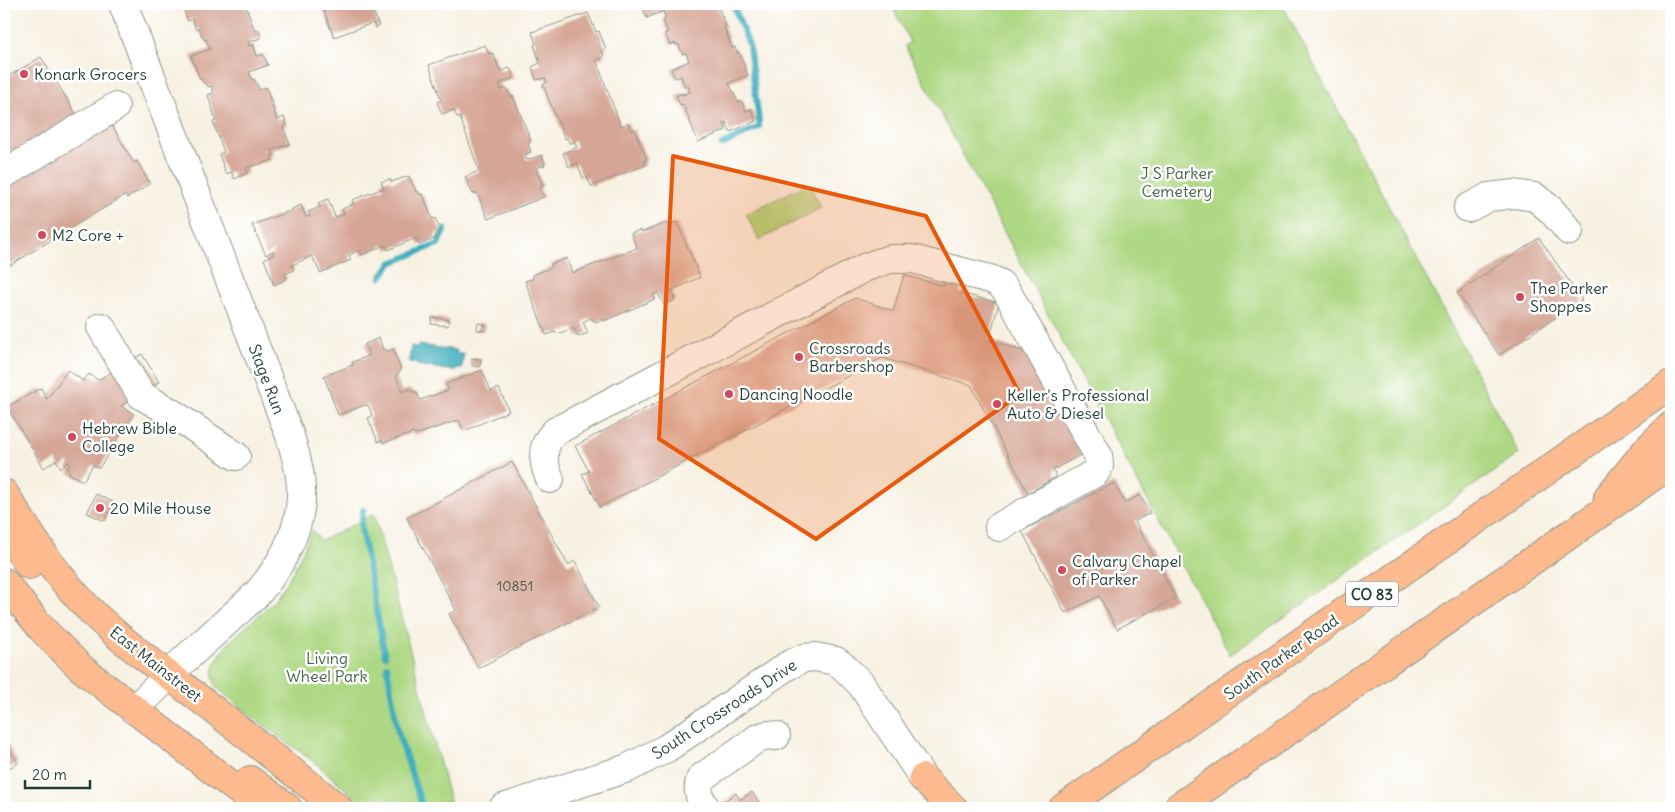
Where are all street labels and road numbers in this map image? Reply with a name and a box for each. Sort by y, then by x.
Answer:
street label: Stage Run [245,341,289,417]
road number: CO 83 [1346,582,1398,606]
street label: South Parker Road [1220,610,1342,704]
street label: East Mainstreet [106,622,206,706]
street label: South Crossroads Drive [648,655,800,763]

